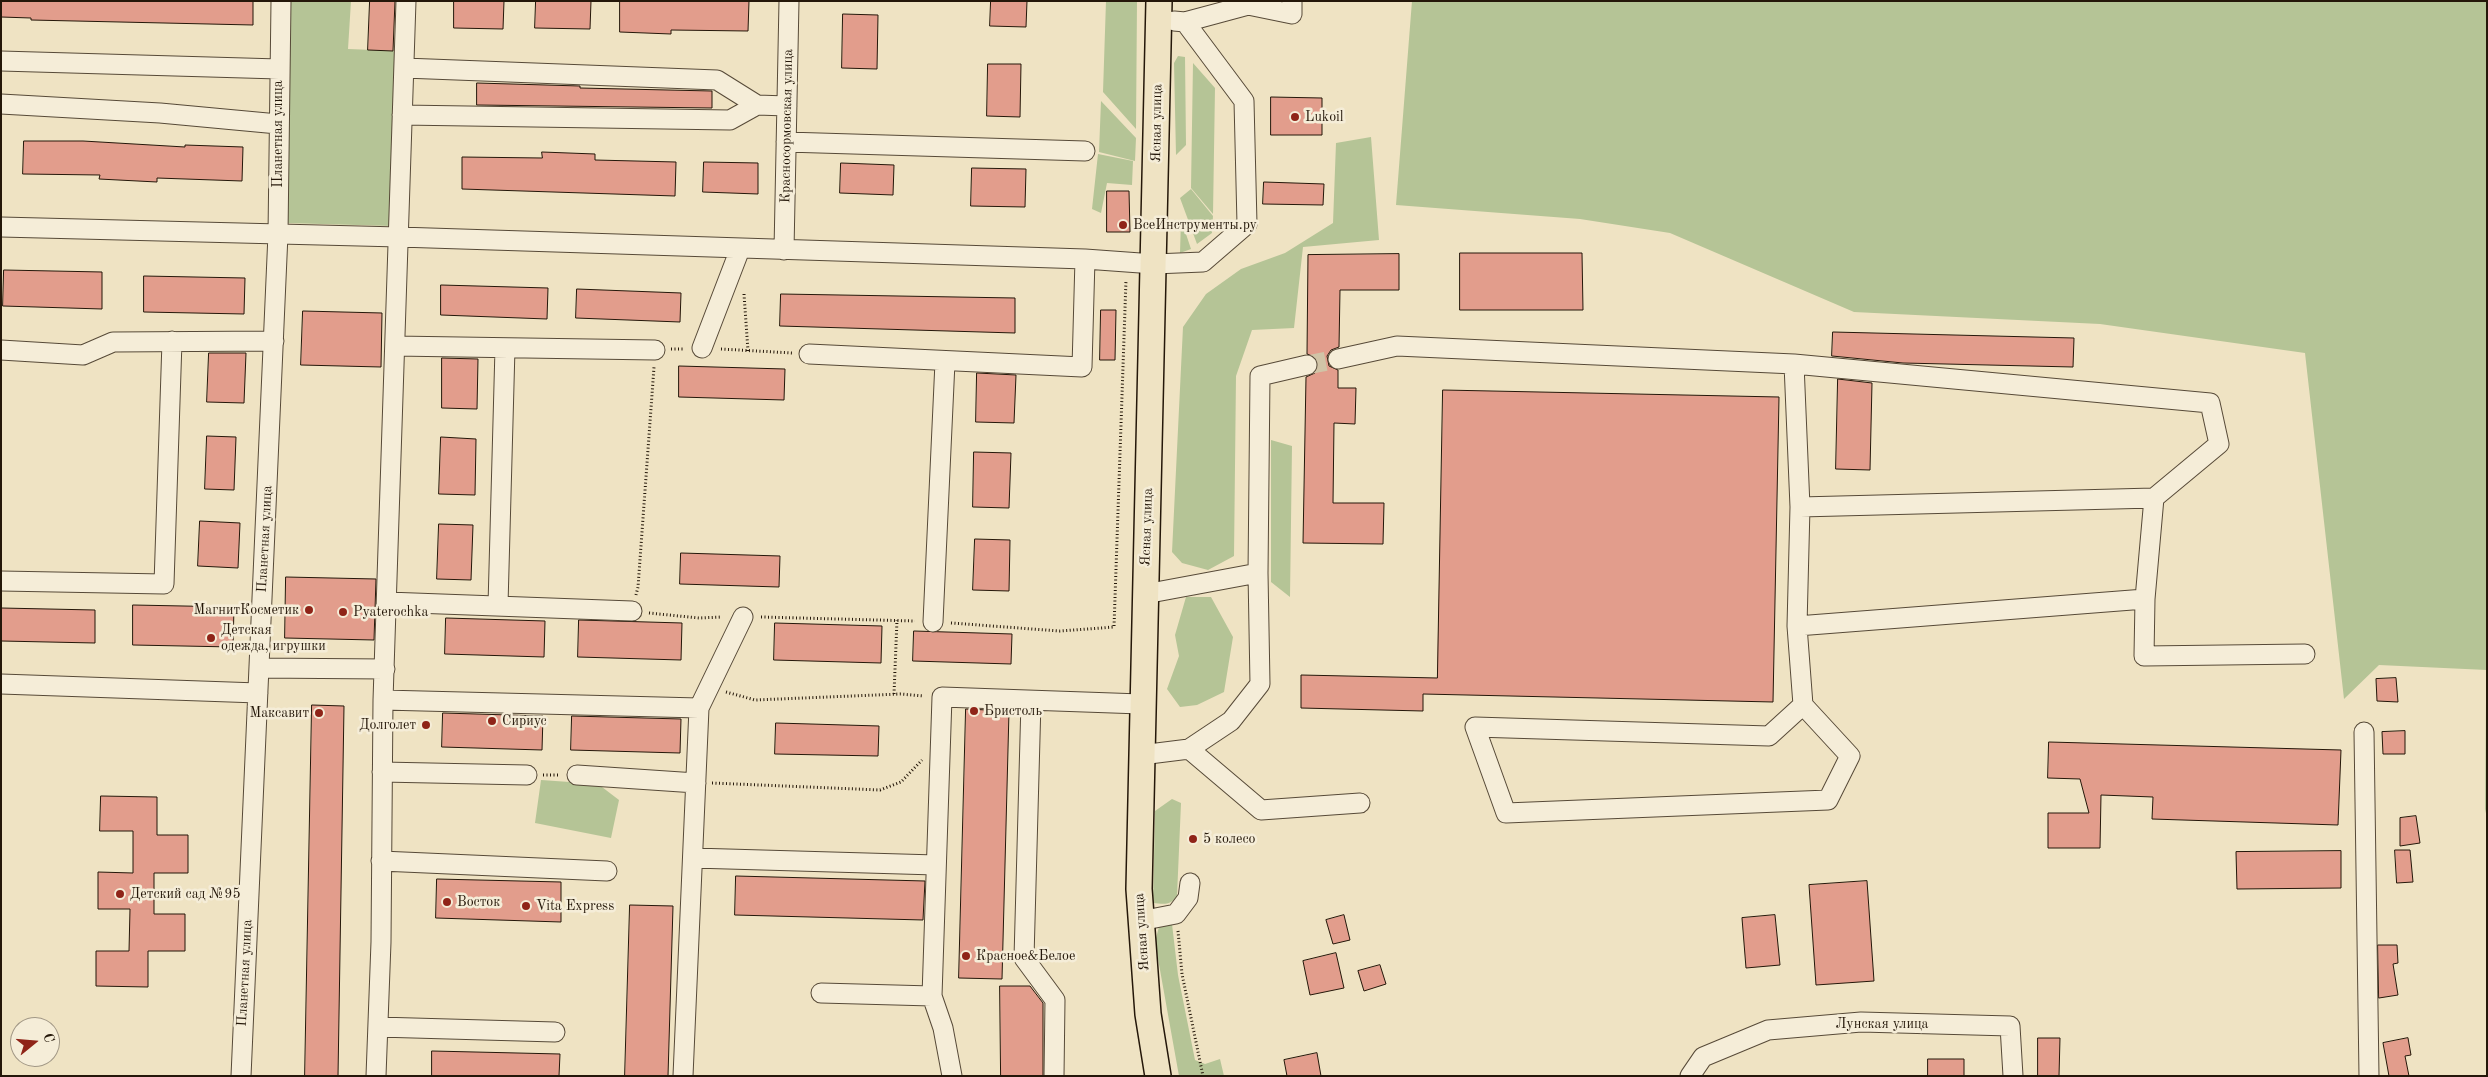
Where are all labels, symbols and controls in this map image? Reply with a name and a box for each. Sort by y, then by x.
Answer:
street label: Красносормовская улица [777,49,797,203]
street label: Планетная улица [270,80,286,188]
street label: Ясная улица [1148,84,1166,162]
place label: Lukoil [1305,109,1344,125]
marker: Lukoil [1289,111,1301,123]
place label: ВсеИнструменты.ру [1133,217,1257,233]
marker: ВсеИнструменты.ру [1117,219,1129,231]
street label: Планетная улица [254,485,276,593]
street label: Ясная улица [1137,488,1157,566]
place label: МагнитКосметик [194,602,299,618]
marker: МагнитКосметик [303,604,315,616]
place label: Pyaterochka [353,604,428,620]
marker: Pyaterochka [337,606,349,618]
place label: Детская одежда, игрушки [221,622,326,654]
marker: Детская одежда, игрушки [205,632,217,644]
place label: Бристоль [984,703,1042,719]
place label: Максавит [249,705,309,721]
marker: Бристоль [968,705,980,717]
marker: Максавит [313,707,325,719]
place label: Сириус [502,713,547,729]
marker: Сириус [486,715,498,727]
place label: Долголет [359,717,416,733]
marker: Долголет [420,719,432,731]
place label: 5 колесо [1203,831,1256,847]
marker: 5 колесо [1187,833,1199,845]
place label: Детский сад №95 [130,886,241,902]
marker: Детский сад №95 [114,888,126,900]
street label: Ясная улица [1131,892,1153,972]
place label: Восток [457,894,500,910]
marker: Восток [441,896,453,908]
place label: Vita Express [536,898,614,914]
marker: Vita Express [520,900,532,912]
street label: Планетная улица [234,919,256,1027]
place label: Красное&Белое [976,948,1075,964]
marker: Красное&Белое [960,950,972,962]
street label: Лунская улица [1835,1016,1929,1032]
north arrow [10,1017,60,1067]
text: С [40,1031,56,1044]

